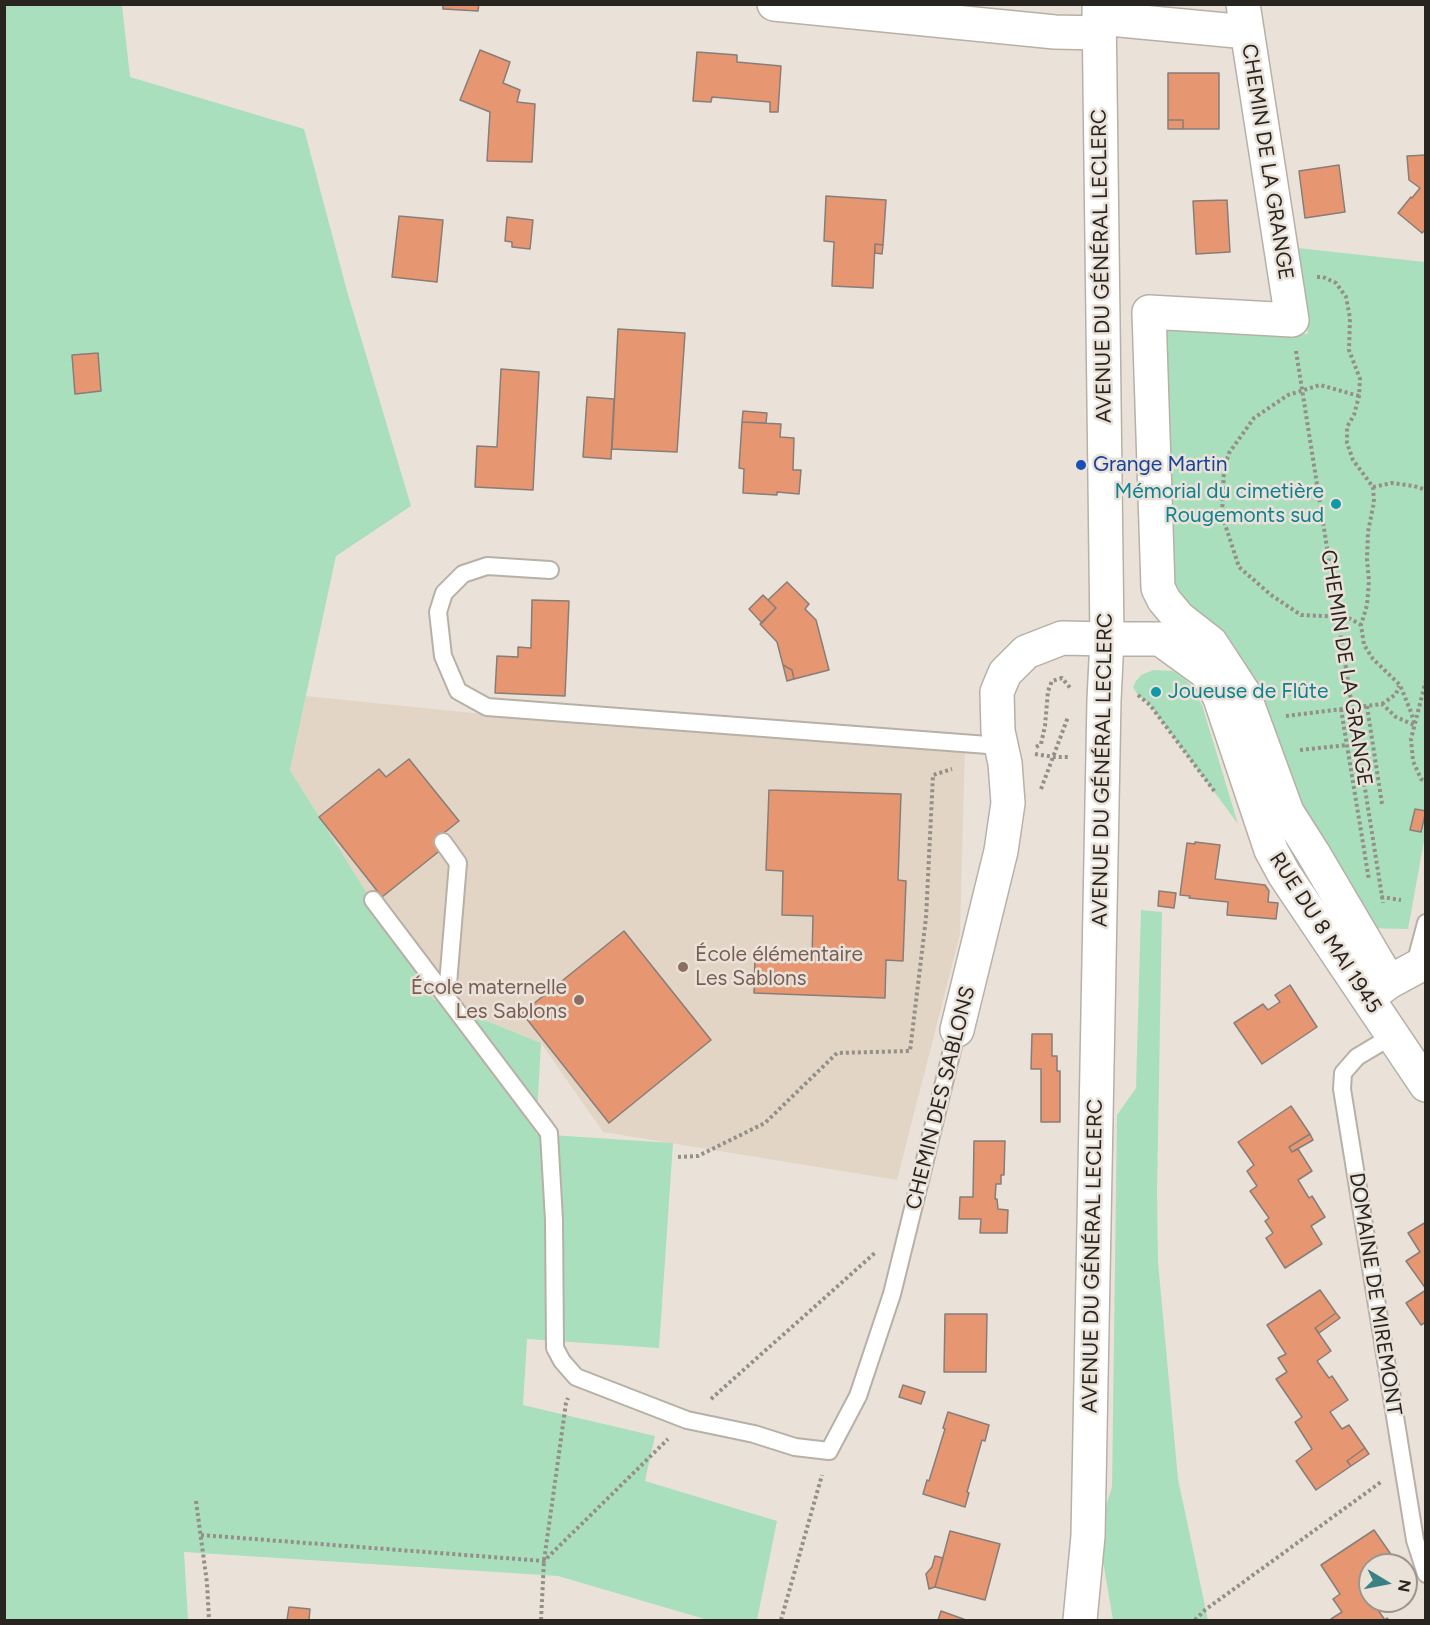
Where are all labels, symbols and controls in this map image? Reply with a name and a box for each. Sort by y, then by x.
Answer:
street label: CHEMIN DE LA GRANGE [1236,42,1298,282]
street label: AVENUE DU GÉNÉRAL LECLERC [1087,109,1117,423]
place label: Grange Martin [1093,452,1228,478]
marker: Grange Martin [1074,458,1088,472]
place label: Mémorial du cimetière Rougemonts sud [1115,479,1324,529]
marker: Mémorial du cimetière Rougemonts sud [1329,497,1343,511]
street label: CHEMIN DE LA GRANGE [1315,548,1377,788]
street label: AVENUE DU GÉNÉRAL LECLERC [1088,613,1118,927]
place label: Joueuse de Flûte [1168,679,1328,705]
marker: Joueuse de Flûte [1149,685,1163,699]
street label: RUE DU 8 MAI 1945 [1264,848,1386,1018]
place label: École élémentaire Les Sablons [695,942,863,992]
marker: École élémentaire Les Sablons [676,960,690,974]
place label: École maternelle Les Sablons [411,975,567,1025]
street label: CHEMIN DES SABLONS [901,984,981,1212]
marker: École maternelle Les Sablons [572,993,586,1007]
street label: AVENUE DU GÉNÉRAL LECLERC [1078,1099,1108,1413]
street label: DOMAINE DE MIREMONT [1343,1171,1407,1417]
north arrow [1358,1553,1418,1613]
text: N [1394,1578,1415,1594]

